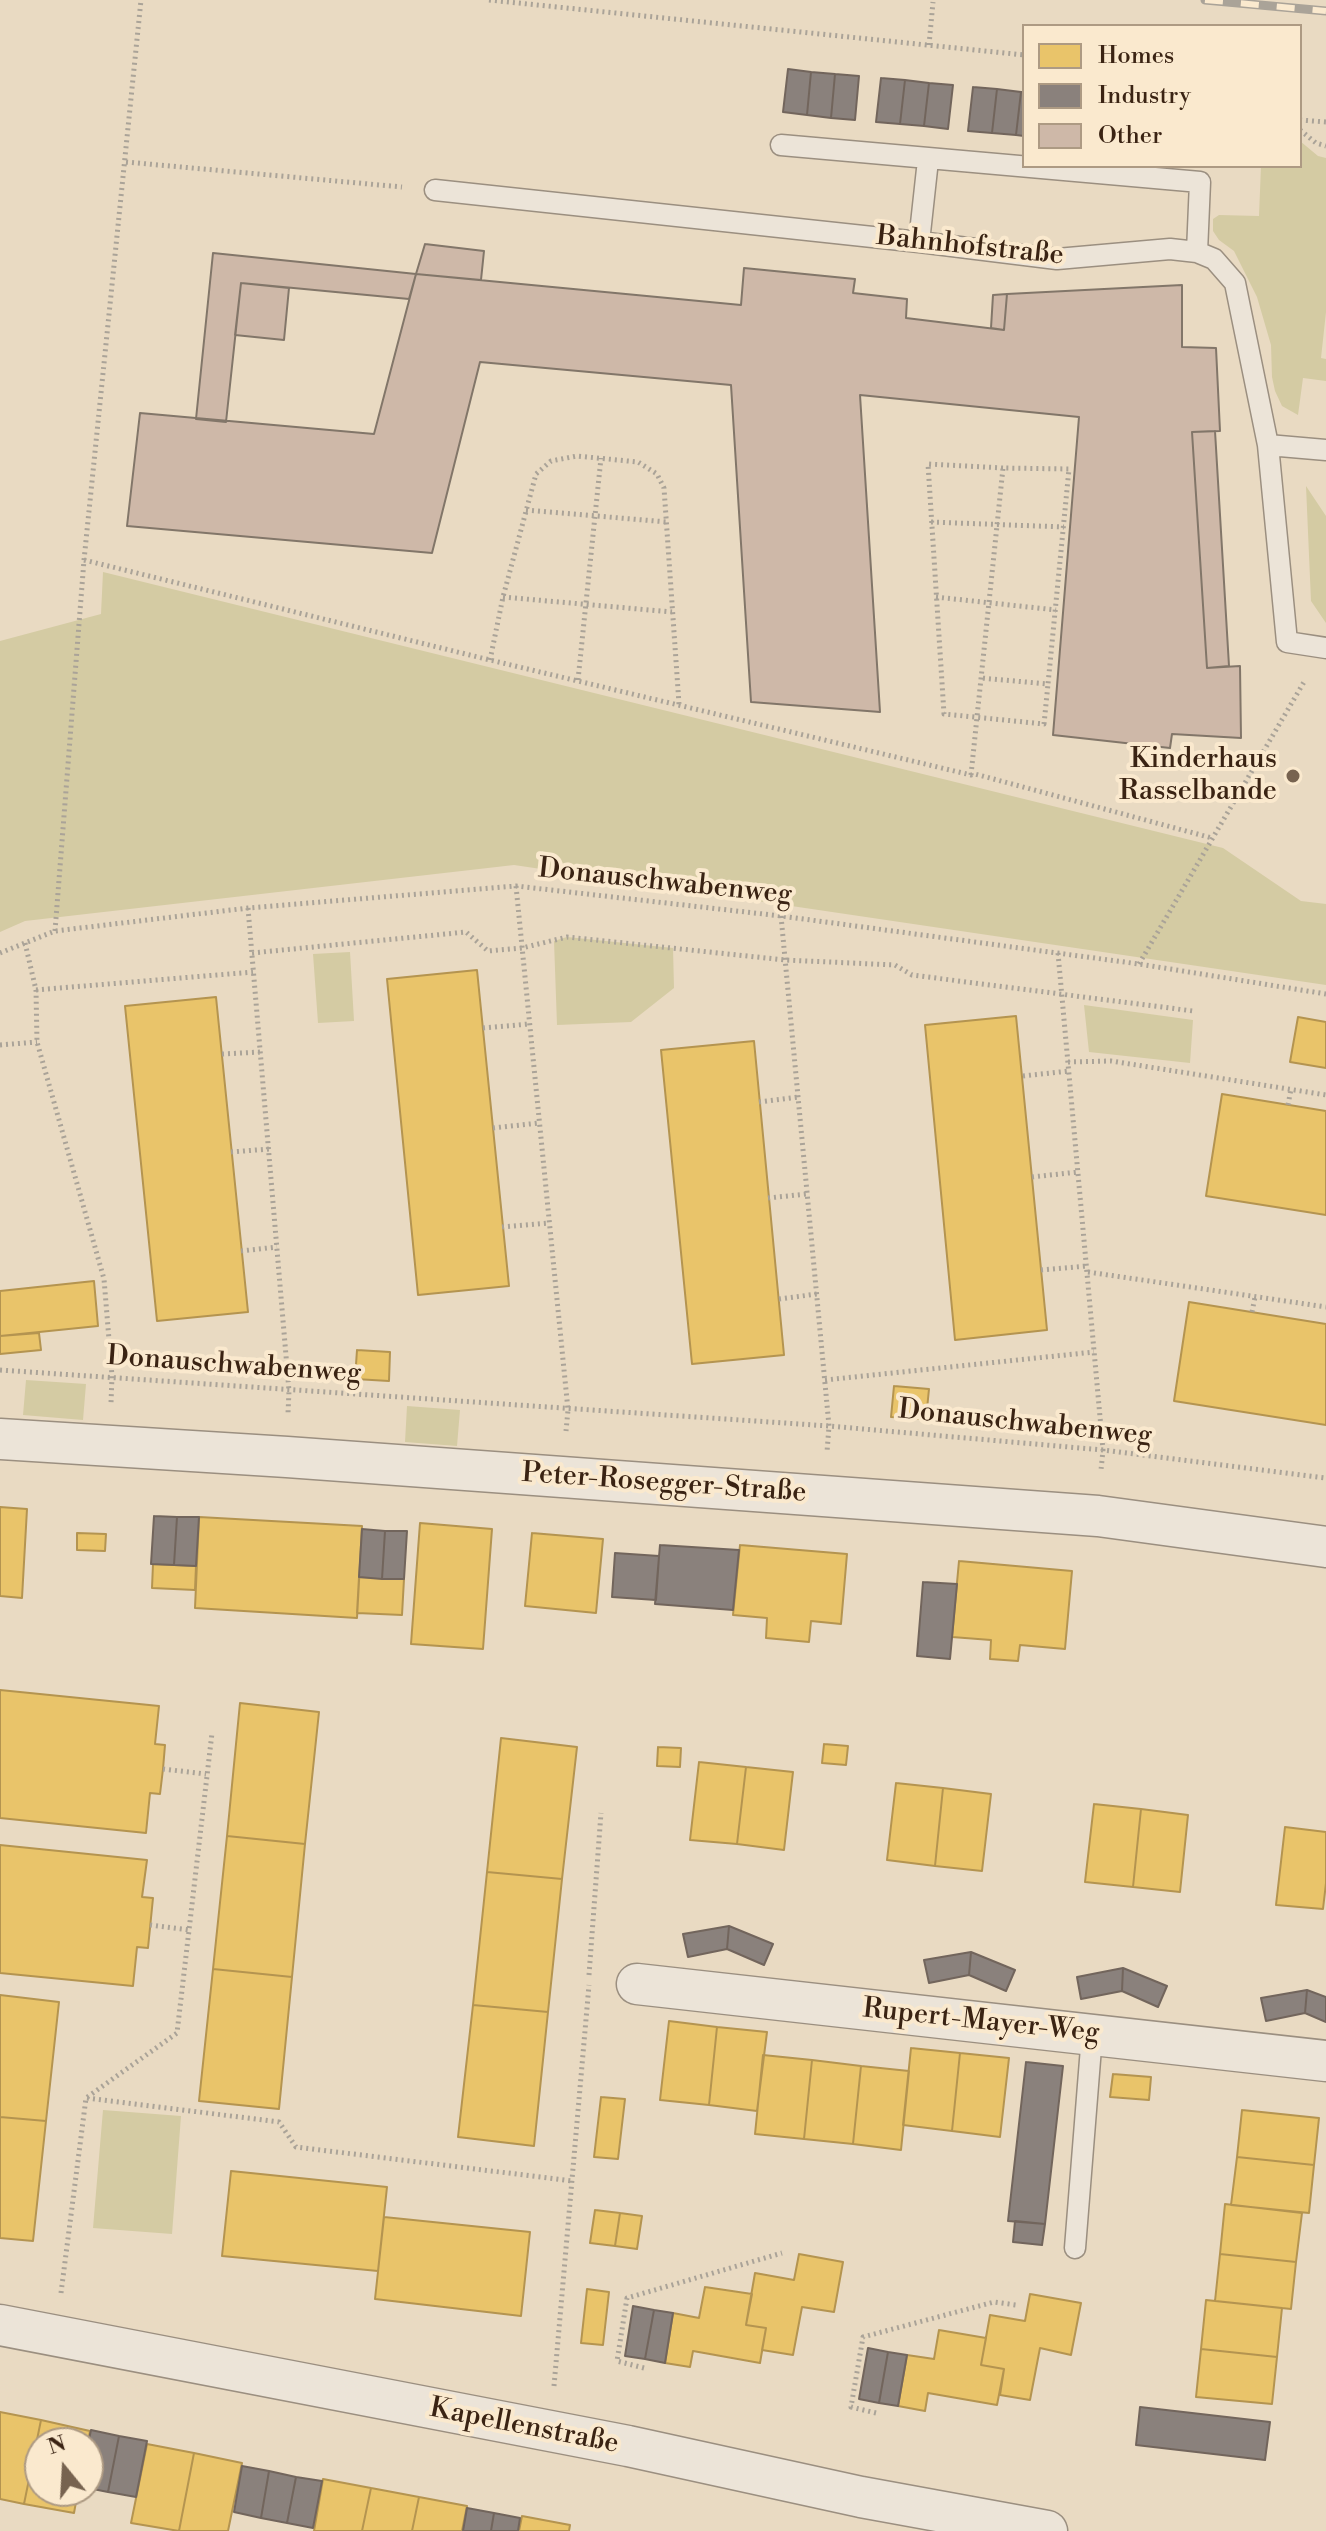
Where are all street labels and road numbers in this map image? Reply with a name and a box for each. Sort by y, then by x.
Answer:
street label: Bahnhofstraße [875,220,1065,274]
street label: Donauschwabenweg [536,853,794,913]
street label: Donauschwabenweg [106,1340,362,1392]
street label: Donauschwabenweg [896,1394,1154,1454]
street label: Peter-Rosegger-Straße [521,1457,807,1511]
street label: Rupert-Mayer-Weg [861,1993,1101,2051]
street label: Kapellenstraße [427,2392,621,2462]

